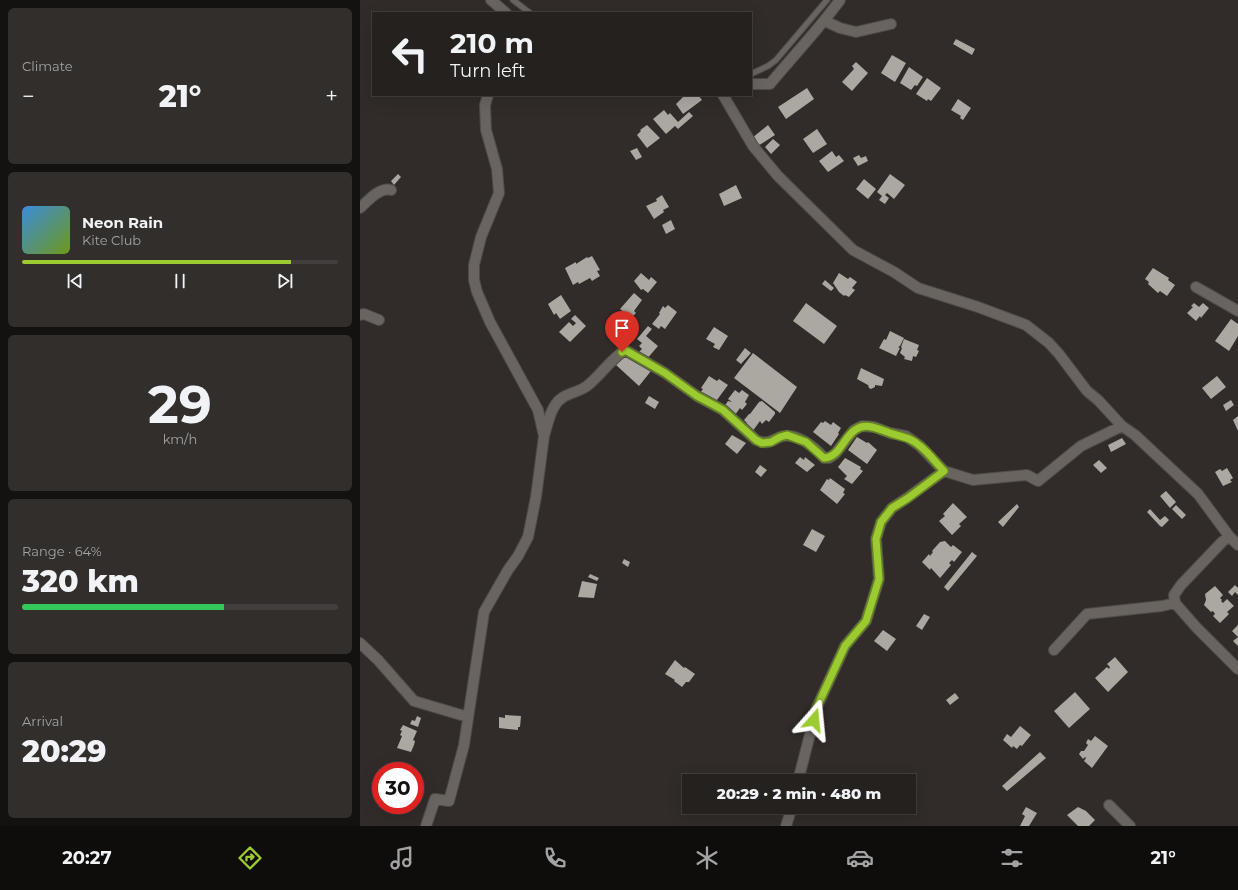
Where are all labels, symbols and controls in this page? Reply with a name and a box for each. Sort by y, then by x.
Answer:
text: 210 m [450,26,534,60]
icon: left [384,28,436,80]
text: Climate [22,58,73,74]
text: Turn left [450,60,525,82]
text: 21° [159,78,201,115]
text: − [22,83,35,110]
text: + [325,83,338,110]
text: Neon Rain [82,213,163,232]
text: Kite Club [82,232,141,248]
icon: previous [64,270,86,292]
icon: pause [169,270,191,292]
icon: next [274,270,296,292]
pin [605,311,639,352]
icon: arrive [611,317,633,339]
text: 29 [148,373,212,436]
text: km/h [163,431,197,447]
text: Range · 64% [22,543,102,559]
text: 320 km [22,563,139,600]
position arrow [793,699,835,741]
text: Arrival [22,713,63,729]
text: 20:29 [22,733,106,770]
speed limit sign: 30 [372,762,424,814]
text: 20:29 · 2 min · 480 m [717,784,881,803]
icon: directions [236,844,264,872]
icon: music [388,844,416,872]
icon: phone [541,844,569,872]
icon: climate [693,844,721,872]
icon: car [846,844,874,872]
icon: filters [998,844,1026,872]
text: 20:27 [62,847,112,869]
text: 21° [1151,847,1176,869]

